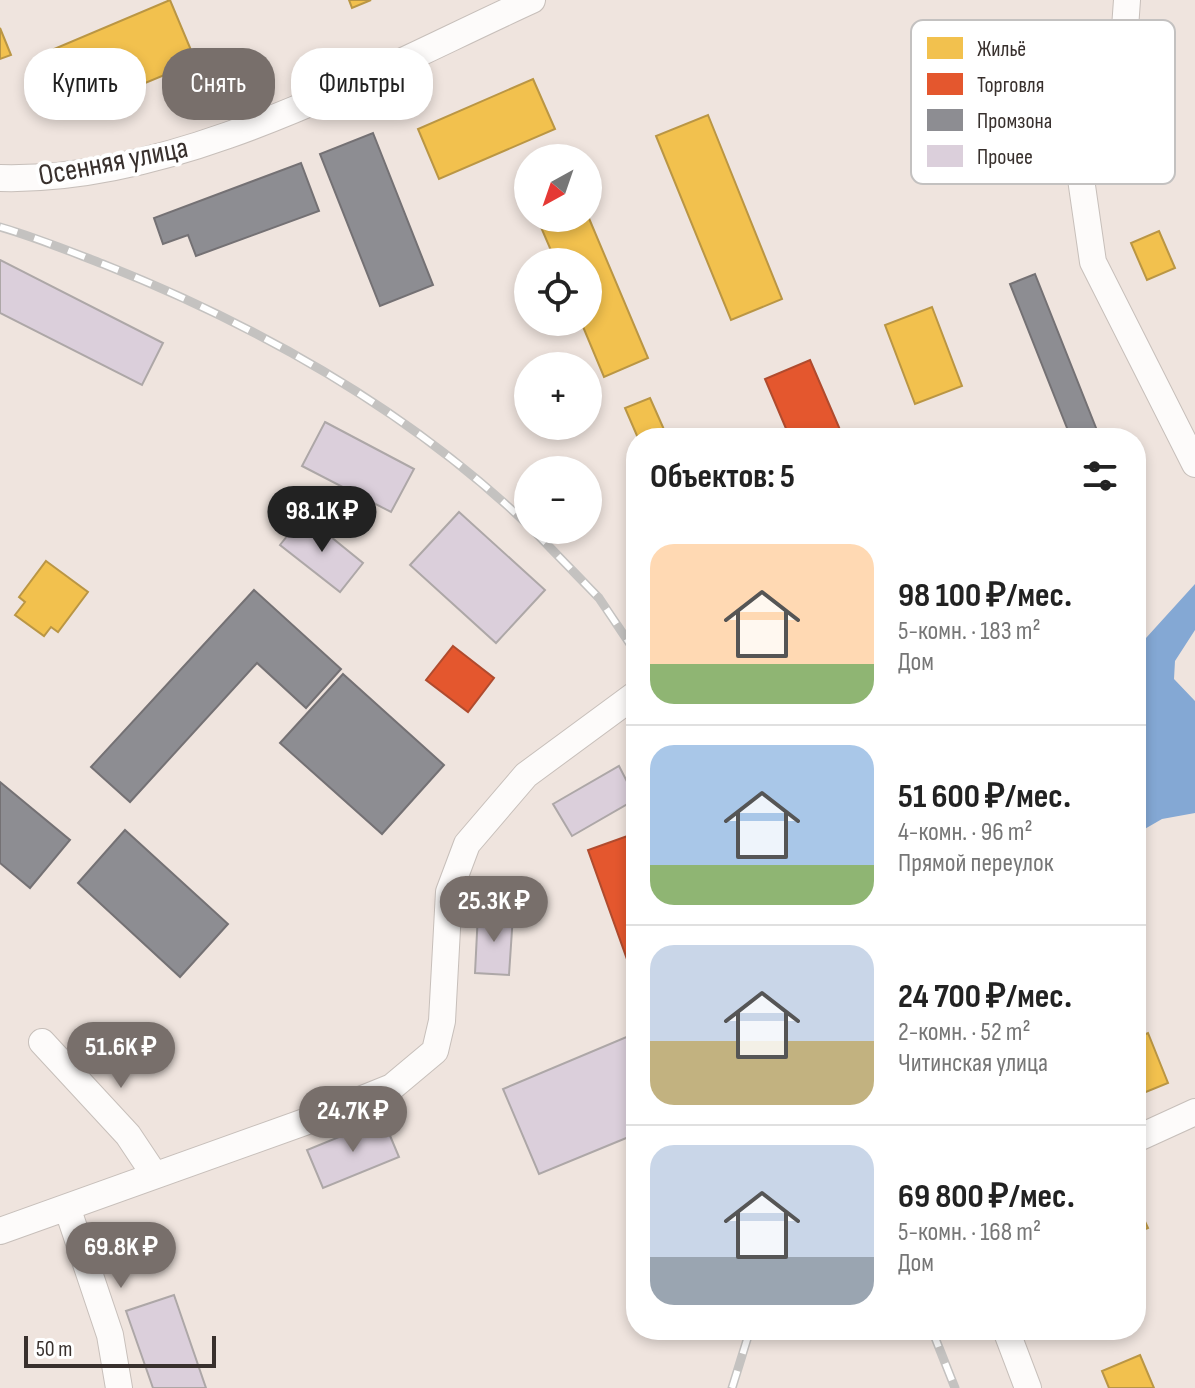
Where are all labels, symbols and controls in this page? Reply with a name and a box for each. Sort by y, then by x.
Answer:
legend [911,20,1175,184]
text: Жильё [977,36,1026,63]
chip: Купить [24,48,146,120]
chip: Снять [162,48,275,120]
chip: Фильтры [291,48,433,120]
text: Торговля [977,72,1044,99]
text: Промзона [977,108,1052,135]
street label: Осенняя улица [35,130,191,194]
north arrow [514,144,602,232]
map controls [514,144,602,544]
text: Прочее [977,144,1033,171]
button: locate [514,248,602,336]
button: + [514,352,602,440]
icon: filters [1078,454,1122,498]
button: − [514,456,602,544]
text: Объектов: 5 [650,456,795,497]
pin: 98.1K ₽ [248,486,396,554]
text: 98.1K ₽ [285,496,359,527]
text: 98 100 ₽/мес. [898,575,1072,616]
icon: home [714,576,810,672]
text: 5-комн. · 183 m² [898,616,1041,647]
text: Дом [898,647,934,678]
text: 51 600 ₽/мес. [898,776,1071,817]
icon: home [714,777,810,873]
text: 4-комн. · 96 m² [898,817,1033,848]
text: Прямой переулок [898,848,1054,879]
pin: 25.3K ₽ [420,876,568,944]
text: 25.3K ₽ [458,886,530,917]
text: 24 700 ₽/мес. [898,976,1072,1017]
icon: home [714,977,810,1073]
text: 2-комн. · 52 m² [898,1017,1031,1048]
pin: 51.6K ₽ [47,1022,195,1090]
text: 51.6K ₽ [85,1032,157,1063]
text: Читинская улица [898,1048,1048,1079]
pin: 24.7K ₽ [279,1086,427,1154]
text: 24.7K ₽ [317,1096,389,1127]
text: 69 800 ₽/мес. [898,1176,1075,1217]
icon: home [714,1177,810,1273]
text: 5-комн. · 168 m² [898,1217,1041,1248]
pin: 69.8K ₽ [47,1222,195,1290]
text: 69.8K ₽ [84,1232,158,1263]
text: Дом [898,1248,934,1279]
scale bar [24,1332,216,1368]
text: 50 m [36,1336,72,1363]

